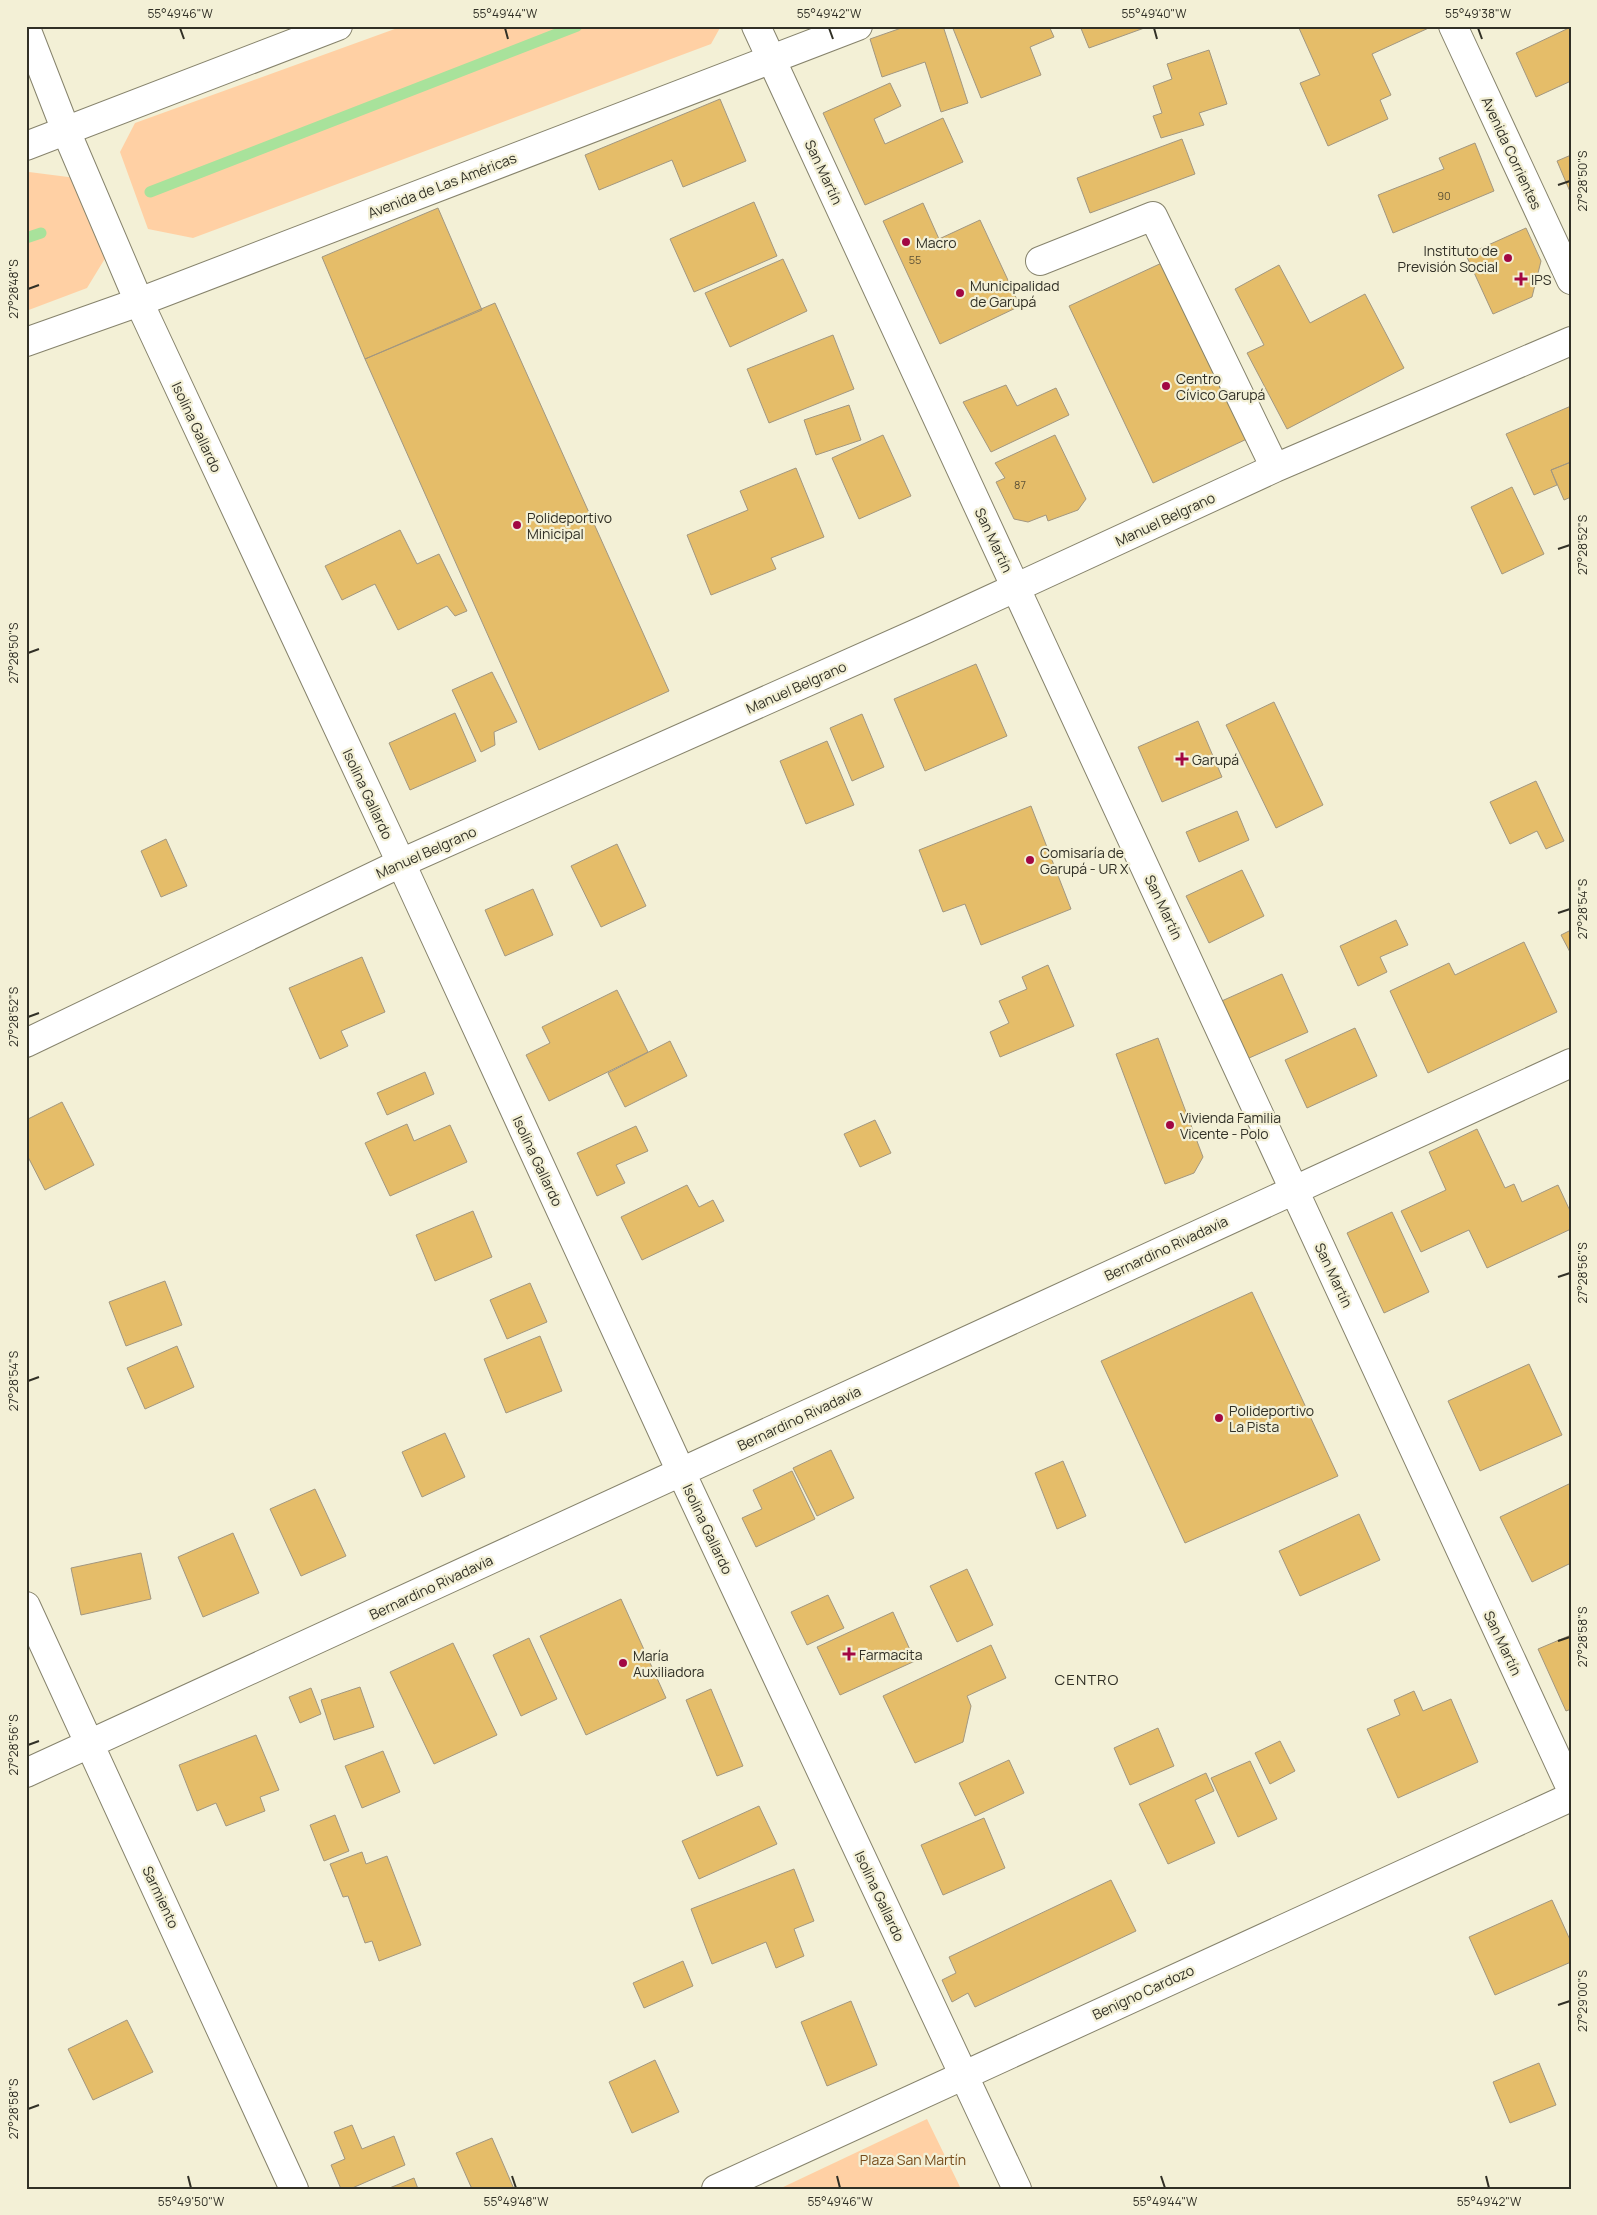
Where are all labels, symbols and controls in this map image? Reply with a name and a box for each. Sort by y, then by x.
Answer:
text: 55°49'46"W [147,5,213,22]
text: 55°49'44"W [473,5,538,22]
text: 55°49'42"W [797,5,862,22]
text: 55°49'40"W [1121,5,1187,22]
text: 55°49'38"W [1445,5,1512,22]
street label: Avenida Corrientes [1478,94,1546,212]
street label: San Martín [801,137,847,207]
street label: Avenida de Las Américas [365,148,519,222]
text: 27°28'50"S [1574,151,1591,212]
house number: 90 [1437,188,1451,203]
place label: Macro [916,233,956,252]
marker: Macro [900,236,912,248]
place label: Instituto de Previsión Social [1398,241,1498,276]
house number: 55 [909,252,921,267]
marker: Instituto de Previsión Social [1502,252,1514,264]
text: 27°28'48"S [5,259,22,319]
place label: IPS [1531,270,1552,289]
marker: IPS [1515,273,1527,285]
place label: Municipalidad de Garupá [970,276,1059,311]
marker: Municipalidad de Garupá [954,287,966,299]
place label: Centro Cívico Garupá [1176,369,1265,404]
street label: Isolina Gallardo [168,379,226,475]
marker: Centro Cívico Garupá [1160,380,1172,392]
house number: 87 [1014,477,1026,492]
street label: Manuel Belgrano [1112,488,1218,550]
street label: San Martín [971,505,1017,575]
place label: Polideportivo Minicipal [527,508,612,543]
text: 27°28'52"S [1574,515,1591,575]
marker: Polideportivo Minicipal [511,519,523,531]
text: 27°28'50"S [5,623,22,684]
street label: Manuel Belgrano [743,656,849,718]
street label: Isolina Gallardo [339,746,397,842]
place label: Garupá [1192,750,1239,769]
marker: Garupá [1176,753,1188,765]
street label: Manuel Belgrano [373,821,479,883]
place label: Comisaría de Garupá - UR X [1040,843,1129,878]
marker: Comisaría de Garupá - UR X [1024,854,1036,866]
street label: San Martín [1141,872,1187,942]
text: 27°28'54"S [1574,879,1591,939]
text: 27°28'52"S [5,987,22,1047]
place label: Vivienda Familia Vicente - Polo [1180,1108,1281,1143]
street label: Isolina Gallardo [509,1113,567,1209]
marker: Vivienda Familia Vicente - Polo [1164,1119,1176,1131]
street label: Bernardino Rivadavia [1101,1211,1231,1285]
street label: San Martín [1311,1240,1357,1310]
text: 27°28'56"S [1574,1242,1591,1304]
text: 27°28'54"S [5,1351,22,1411]
street label: Bernardino Rivadavia [734,1381,864,1455]
place label: Polideportivo La Pista [1229,1401,1314,1436]
marker: Polideportivo La Pista [1213,1412,1225,1424]
street label: Isolina Gallardo [679,1481,737,1577]
street label: Bernardino Rivadavia [366,1550,496,1624]
text: 27°28'58"S [1574,1607,1591,1667]
street label: San Martín [1480,1608,1526,1678]
place label: Farmacita [859,1645,922,1664]
place label: María Auxiliadora [633,1646,704,1681]
marker: Farmacita [843,1648,855,1660]
marker: María Auxiliadora [617,1657,629,1669]
district label: CENTRO [1055,1669,1119,1690]
text: 27°28'56"S [5,1714,22,1776]
street label: Isolina Gallardo [851,1848,909,1944]
street label: Sarmiento [138,1863,184,1931]
street label: Benigno Cardozo [1089,1960,1197,2024]
text: 27°29'00"S [1574,1970,1591,2032]
text: 27°28'58"S [5,2079,22,2139]
park label: Plaza San Martín [860,2150,966,2169]
text: 55°49'50"W [158,2193,225,2210]
text: 55°49'48"W [484,2193,549,2210]
text: 55°49'46"W [807,2193,873,2210]
text: 55°49'44"W [1133,2193,1198,2210]
text: 55°49'42"W [1457,2193,1522,2210]

